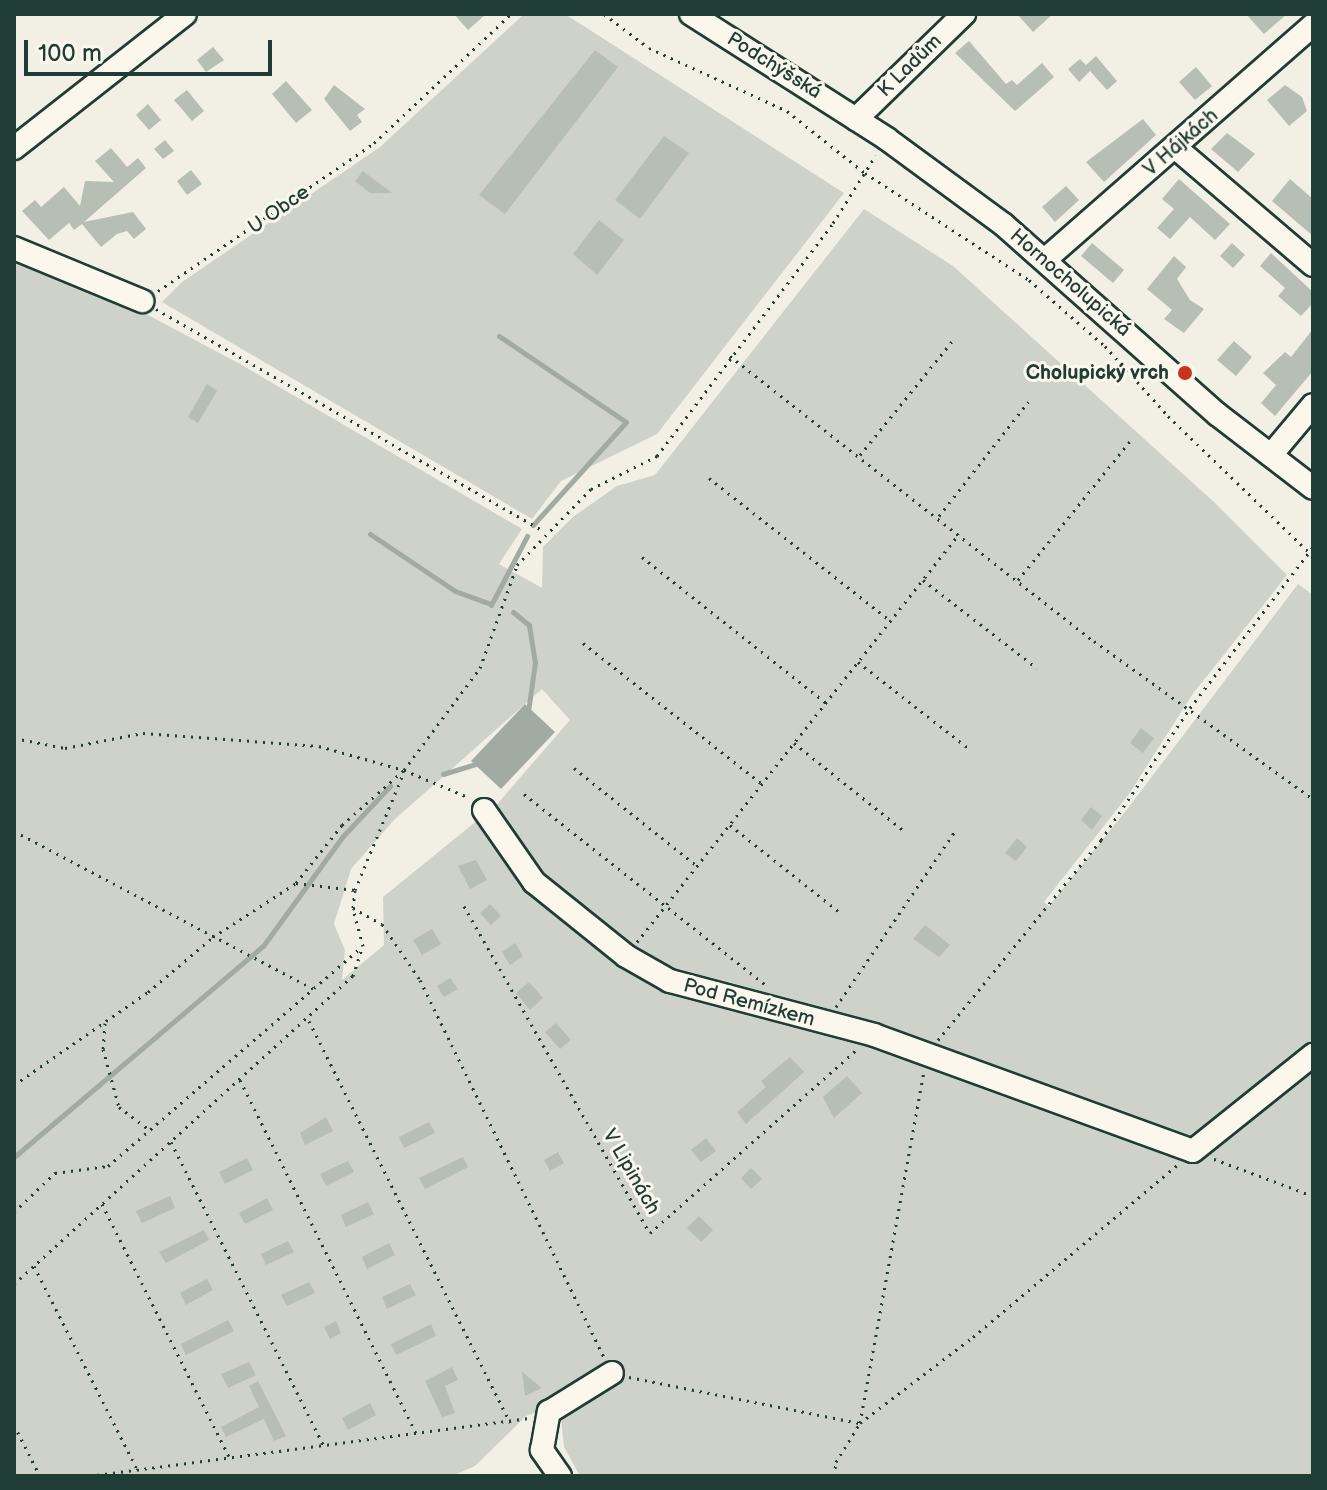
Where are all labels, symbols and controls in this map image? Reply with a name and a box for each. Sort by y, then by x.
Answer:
scale bar [28,24,276,74]
street label: Podchýšská [722,27,826,105]
street label: K Ladům [873,30,947,102]
text: 100 m [38,39,102,68]
street label: V Hájkách [1139,104,1223,182]
street label: U Obce [244,180,314,240]
street label: Hornocholupická [1005,224,1135,342]
place label: Cholupický vrch [1025,361,1169,385]
marker: Cholupický vrch [1176,364,1194,382]
street label: Pod Remízkem [681,974,817,1032]
street label: V Lipinách [597,1125,665,1219]

